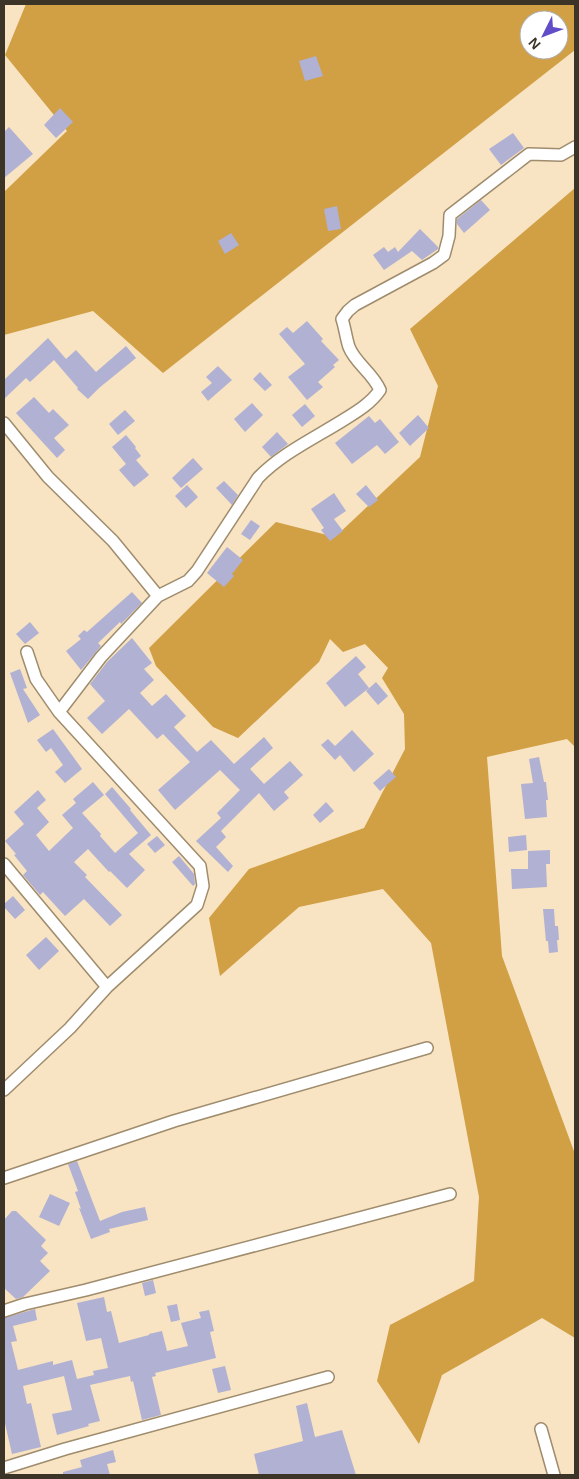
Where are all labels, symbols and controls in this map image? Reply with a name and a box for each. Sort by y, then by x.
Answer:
north arrow [519,10,569,60]
text: N [525,35,544,53]

